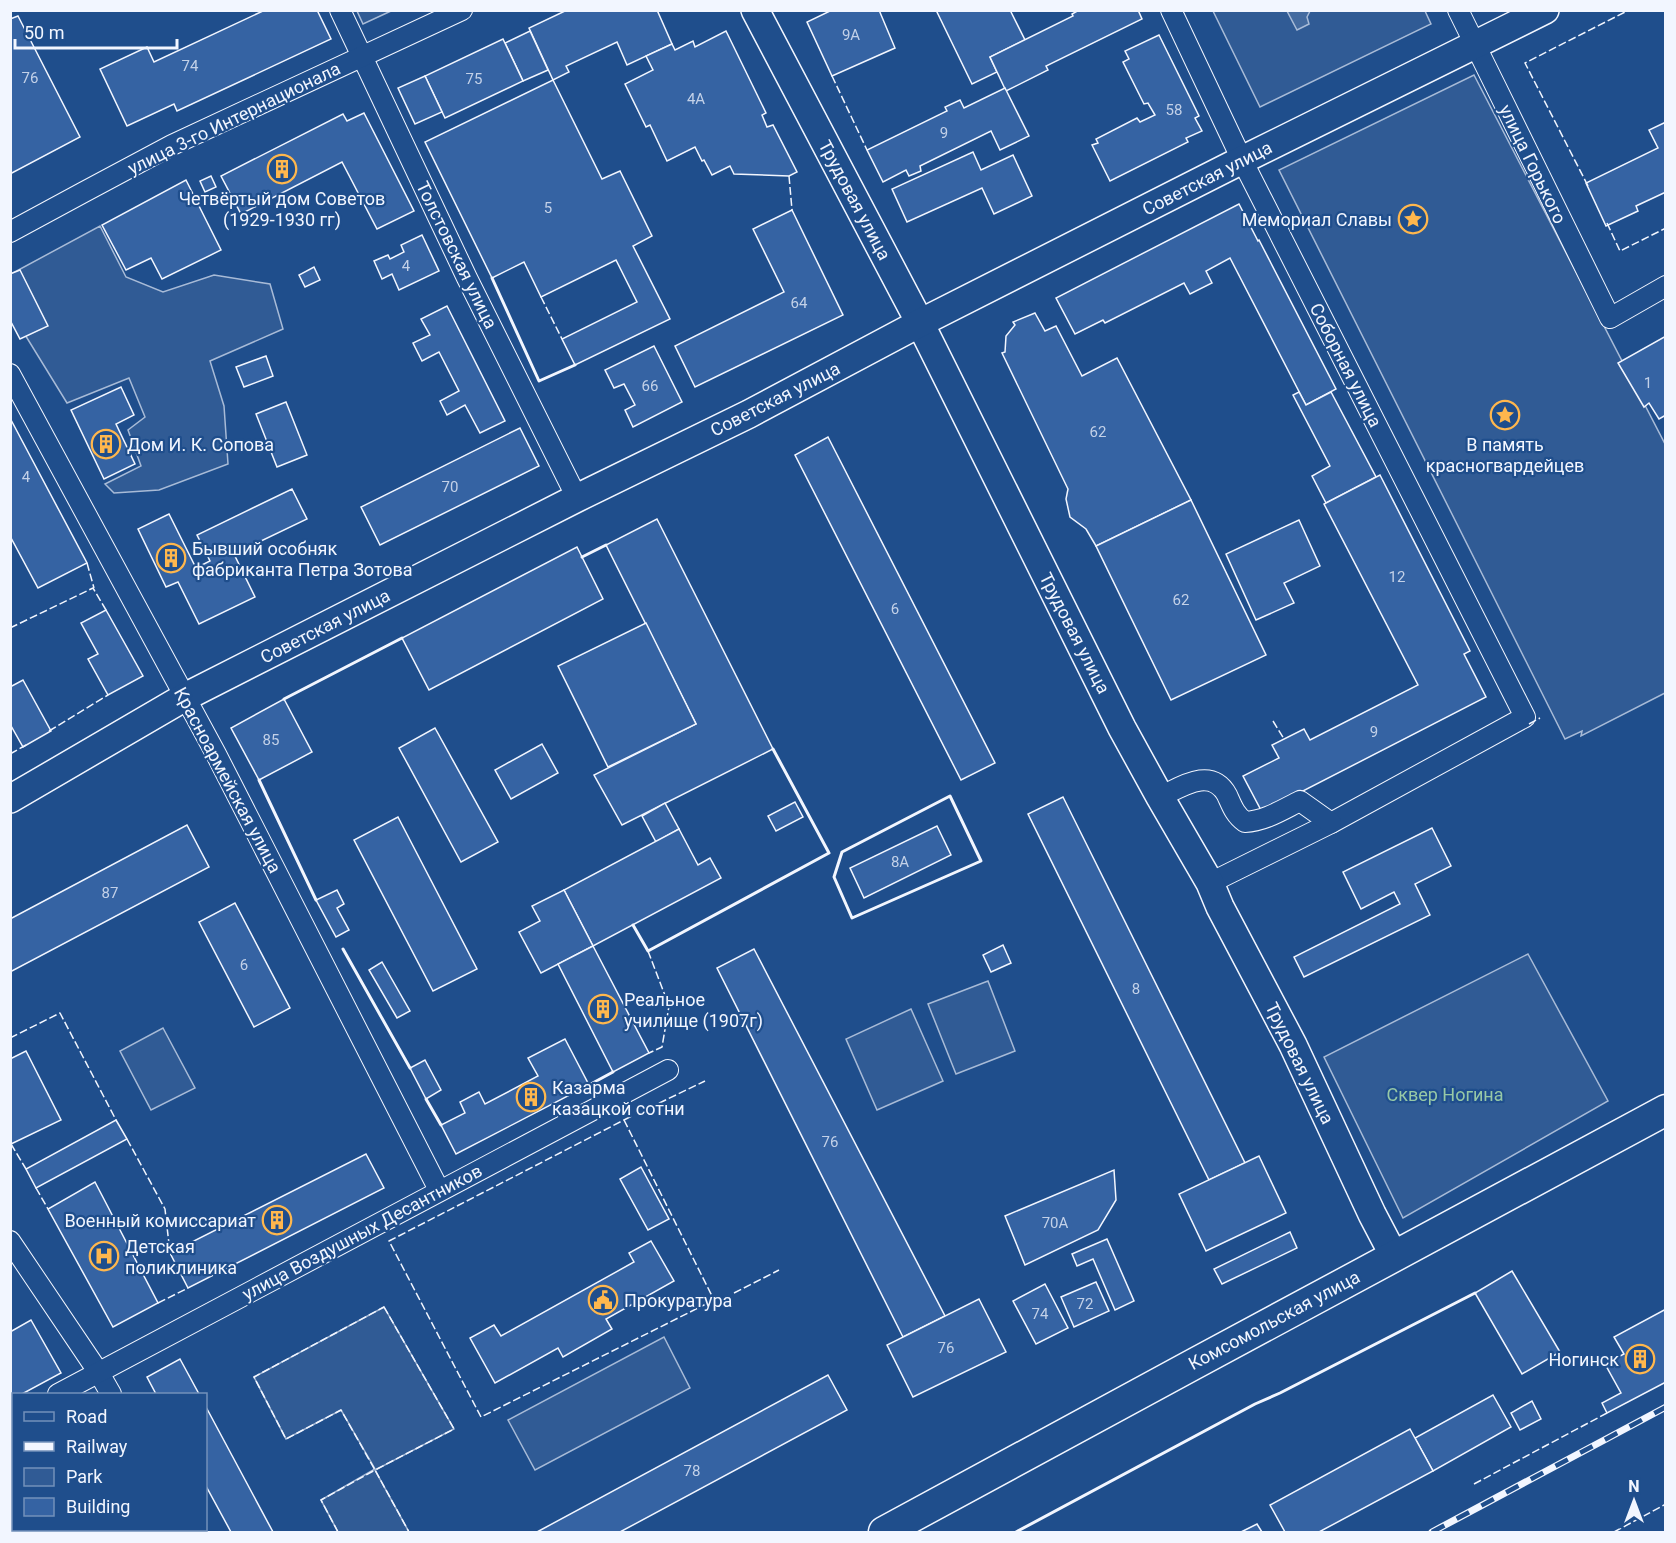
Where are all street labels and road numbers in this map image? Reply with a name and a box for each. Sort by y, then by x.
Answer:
street label: улица 3-го Интернационала [124,57,344,179]
street label: улица Горького [1495,101,1571,227]
street label: Трудовая улица [815,136,895,264]
street label: Советская улица [1139,136,1275,220]
street label: Толстовская улица [412,178,502,332]
street label: Соборная улица [1306,300,1386,430]
street label: Советская улица [707,357,843,441]
street label: Трудовая улица [1036,569,1114,697]
street label: Советская улица [257,584,393,668]
street label: Красноармейская улица [170,684,286,876]
street label: Трудовая улица [1261,999,1339,1127]
street label: улица Воздушных Десантников [239,1160,485,1304]
street label: Комсомольская улица [1185,1266,1363,1374]

